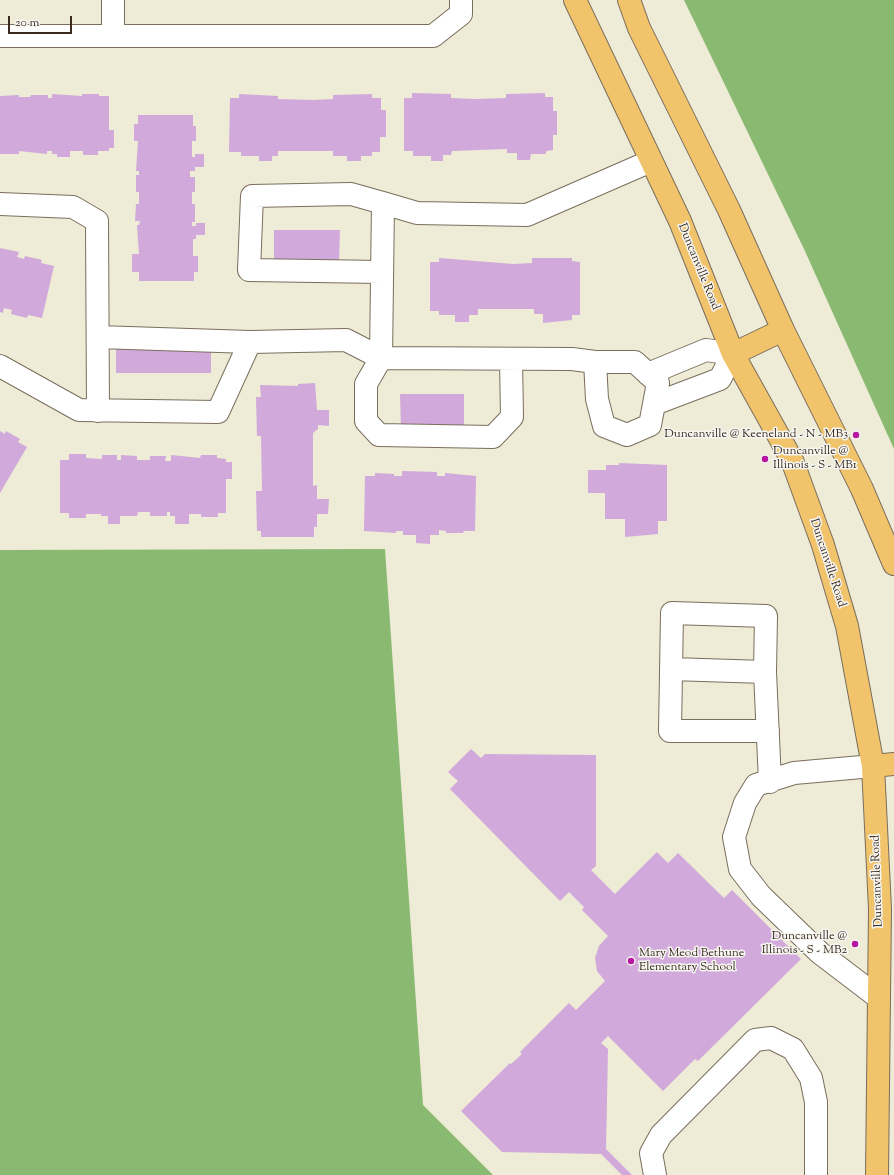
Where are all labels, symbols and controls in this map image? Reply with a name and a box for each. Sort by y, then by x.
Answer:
scale bar [10,8,74,34]
text: 20 m [15,14,39,32]
street label: Duncanville Road [674,221,722,313]
place label: Duncanville @ Keeneland - N - MB3 [664,428,848,442]
marker: Duncanville @ Keeneland - N - MB3 [851,430,861,440]
place label: Duncanville @ Illinois - S - MB1 [773,445,857,473]
marker: Duncanville @ Illinois - S - MB1 [760,454,770,464]
street label: Duncanville Road [806,517,848,609]
street label: Duncanville Road [869,835,887,927]
place label: Duncanville @ Illinois - S - MB2 [762,930,847,958]
marker: Duncanville @ Illinois - S - MB2 [850,939,860,949]
place label: Mary Meod Bethune Elementary School [639,947,744,975]
marker: Mary Meod Bethune Elementary School [626,956,636,966]

